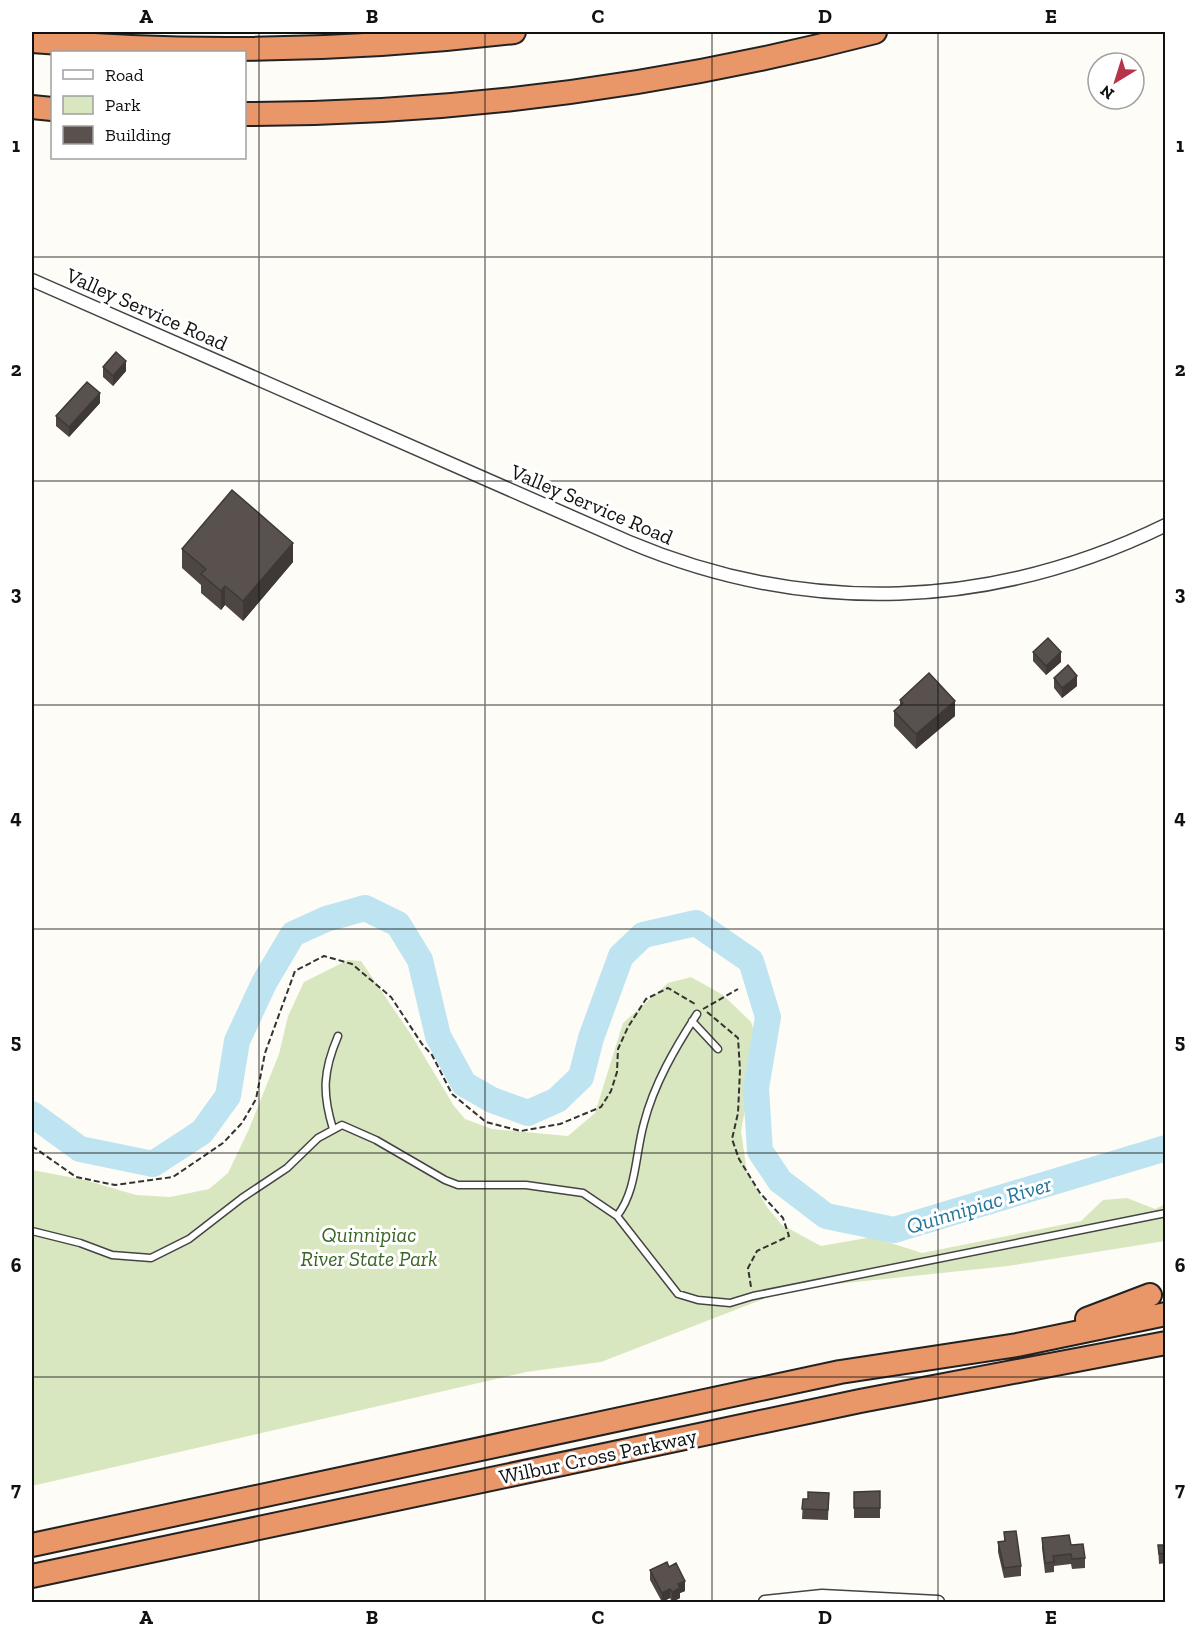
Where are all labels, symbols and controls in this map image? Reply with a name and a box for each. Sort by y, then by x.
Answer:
text: A [139,4,153,28]
text: B [366,4,378,28]
text: C [592,4,605,28]
text: D [818,4,832,28]
text: E [1045,4,1057,28]
legend [51,51,246,159]
north arrow [1086,51,1146,111]
text: Road [105,64,144,86]
text: N [1096,81,1118,104]
text: Park [105,94,141,116]
text: Building [105,124,171,146]
text: 1 [12,133,20,157]
text: 1 [1176,133,1184,157]
street label: Valley Service Road [62,262,232,356]
text: 2 [11,357,22,381]
text: 2 [1175,357,1186,381]
street label: Valley Service Road [506,458,677,550]
text: 3 [11,581,22,605]
text: 3 [1175,581,1186,605]
text: 4 [10,805,22,829]
text: 4 [1174,805,1186,829]
text: 5 [11,1029,21,1053]
text: 5 [1175,1029,1185,1053]
water label: Quinnipiac River [903,1170,1055,1240]
park label: Quinnipiac River State Park [301,1222,437,1271]
text: 6 [11,1253,22,1277]
text: 6 [1175,1253,1186,1277]
street label: Wilbur Cross Parkway [497,1423,699,1489]
text: 7 [11,1477,21,1501]
text: 7 [1175,1477,1185,1501]
text: A [139,1605,153,1629]
text: B [366,1605,378,1629]
text: C [592,1605,605,1629]
text: D [818,1605,832,1629]
text: E [1045,1605,1057,1629]

